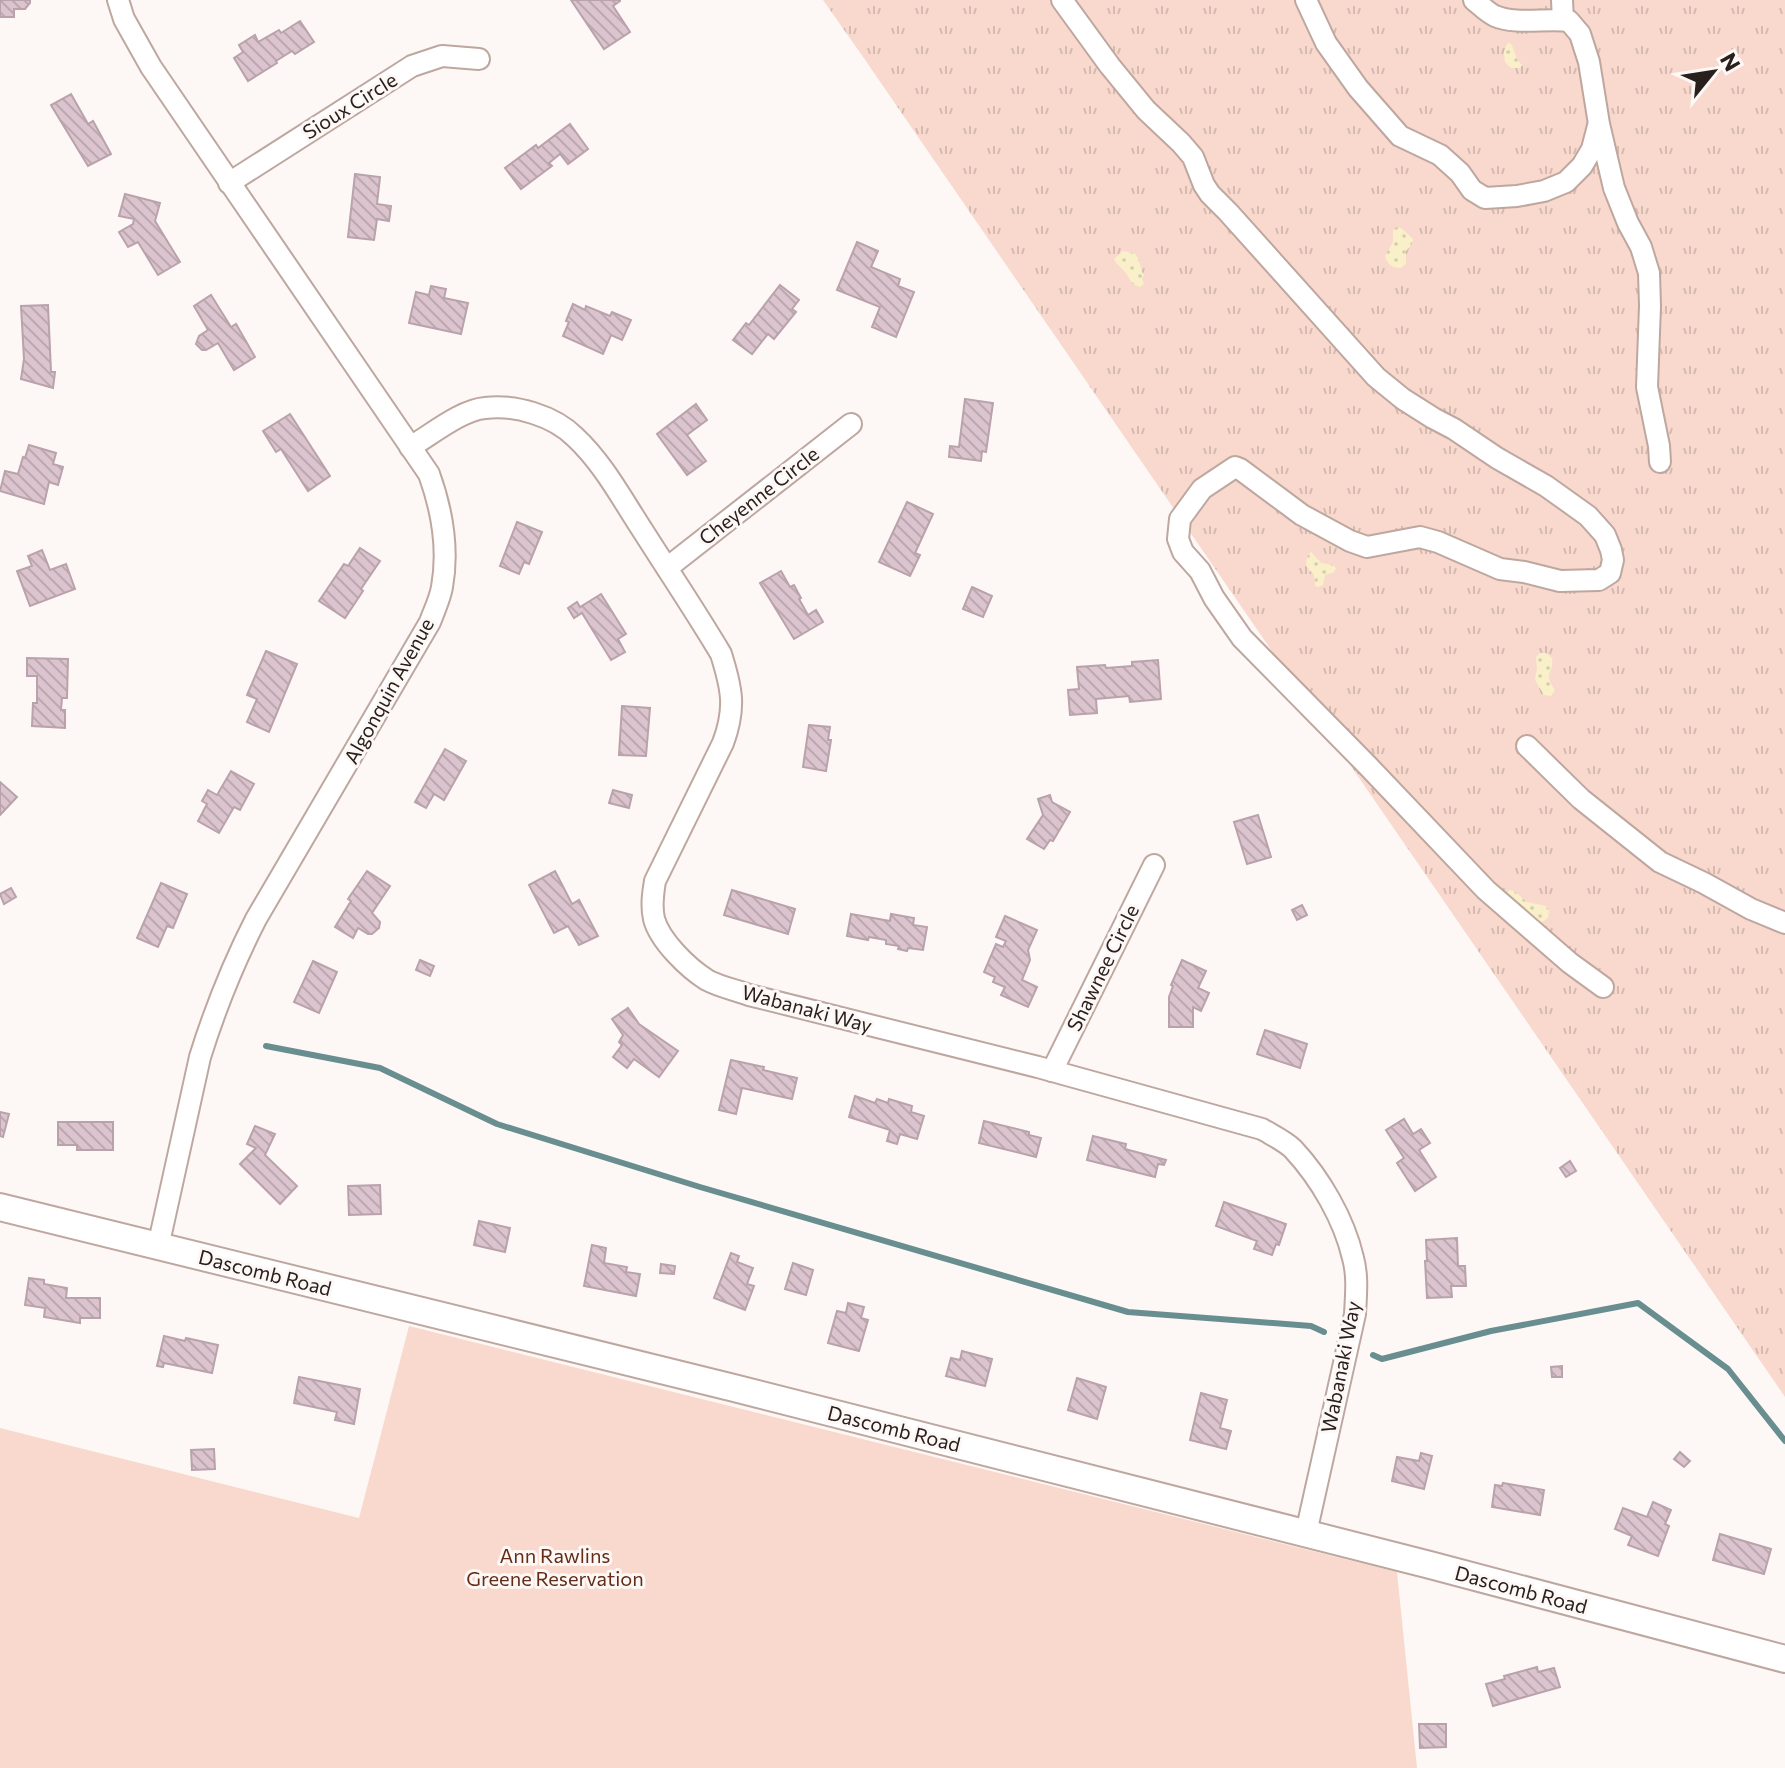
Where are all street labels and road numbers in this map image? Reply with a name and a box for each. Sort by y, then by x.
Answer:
street label: Sioux Circle [298,67,401,144]
street label: Cheyenne Circle [694,441,823,549]
street label: Algonquin Avenue [338,613,438,768]
street label: Shawnee Circle [1061,900,1143,1035]
street label: Wabanaki Way [740,979,875,1037]
street label: Dascomb Road [196,1244,334,1300]
street label: Wabanaki Way [1315,1299,1365,1435]
street label: Dascomb Road [825,1400,963,1456]
street label: Dascomb Road [1452,1560,1590,1618]

